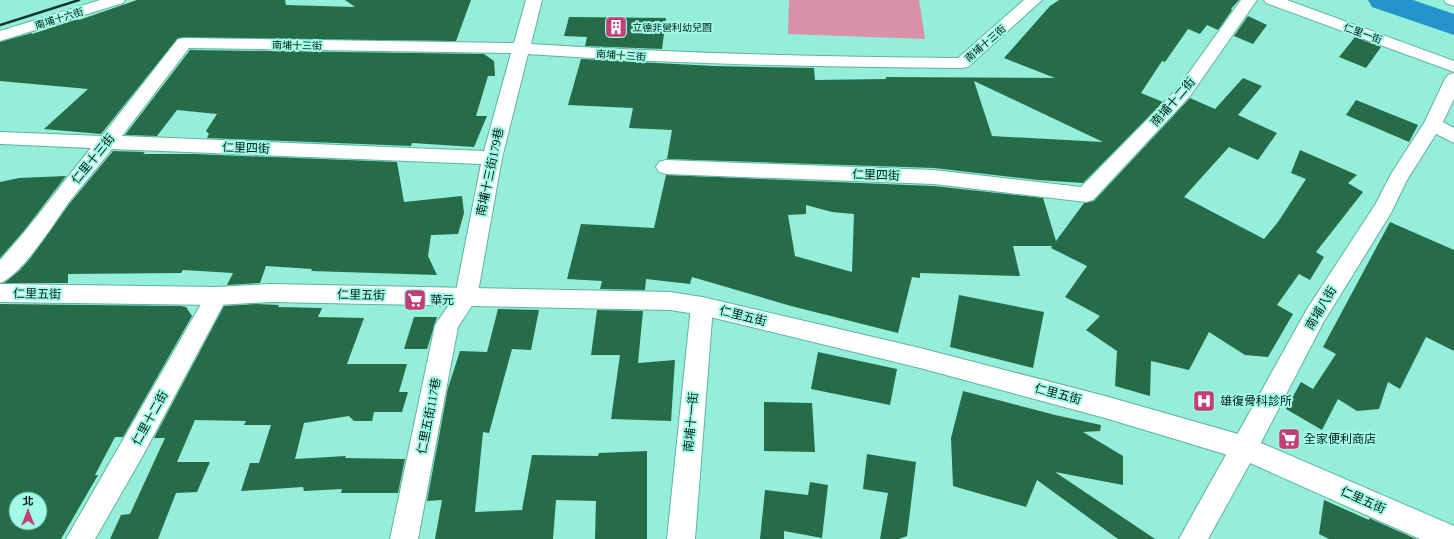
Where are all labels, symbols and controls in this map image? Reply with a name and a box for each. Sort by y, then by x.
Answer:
street label: 南埔十六街 [34,6,85,31]
building icon: 立德非營利幼兒園 [603,14,629,40]
street label: 仁里一街 [1342,21,1384,45]
place label: 立德非營利幼兒園 [632,22,712,33]
street label: 南埔十三街 [963,23,1008,64]
street label: 南埔十三街 [272,40,322,51]
street label: 南埔十三街 [596,48,646,63]
street label: 南埔十二街 [1148,75,1198,129]
street label: 南埔十三街179巷 [474,127,506,217]
street label: 仁里十三街 [69,131,117,187]
street label: 仁里四街 [222,140,270,156]
street label: 仁里四街 [852,167,900,183]
street label: 南埔八街 [1303,284,1339,332]
street label: 仁里五街 [13,287,61,301]
supermarket icon: 華元 [402,287,428,313]
street label: 仁里五街 [337,288,385,302]
place label: 華元 [430,293,454,307]
street label: 仁里五街 [718,303,768,329]
street label: 仁里五街117巷 [415,377,443,455]
street label: 仁里五街 [1033,381,1083,407]
street label: 仁里十二街 [129,388,171,448]
hospital icon: 雄復骨科診所 [1191,388,1217,414]
street label: 南埔十一街 [681,391,701,453]
place label: 雄復骨科診所 [1220,394,1292,408]
supermarket icon: 全家便利商店 [1276,426,1302,452]
place label: 全家便利商店 [1304,432,1376,446]
street label: 仁里五街 [1338,484,1388,516]
north arrow [8,491,48,531]
text: 北 [23,495,34,507]

